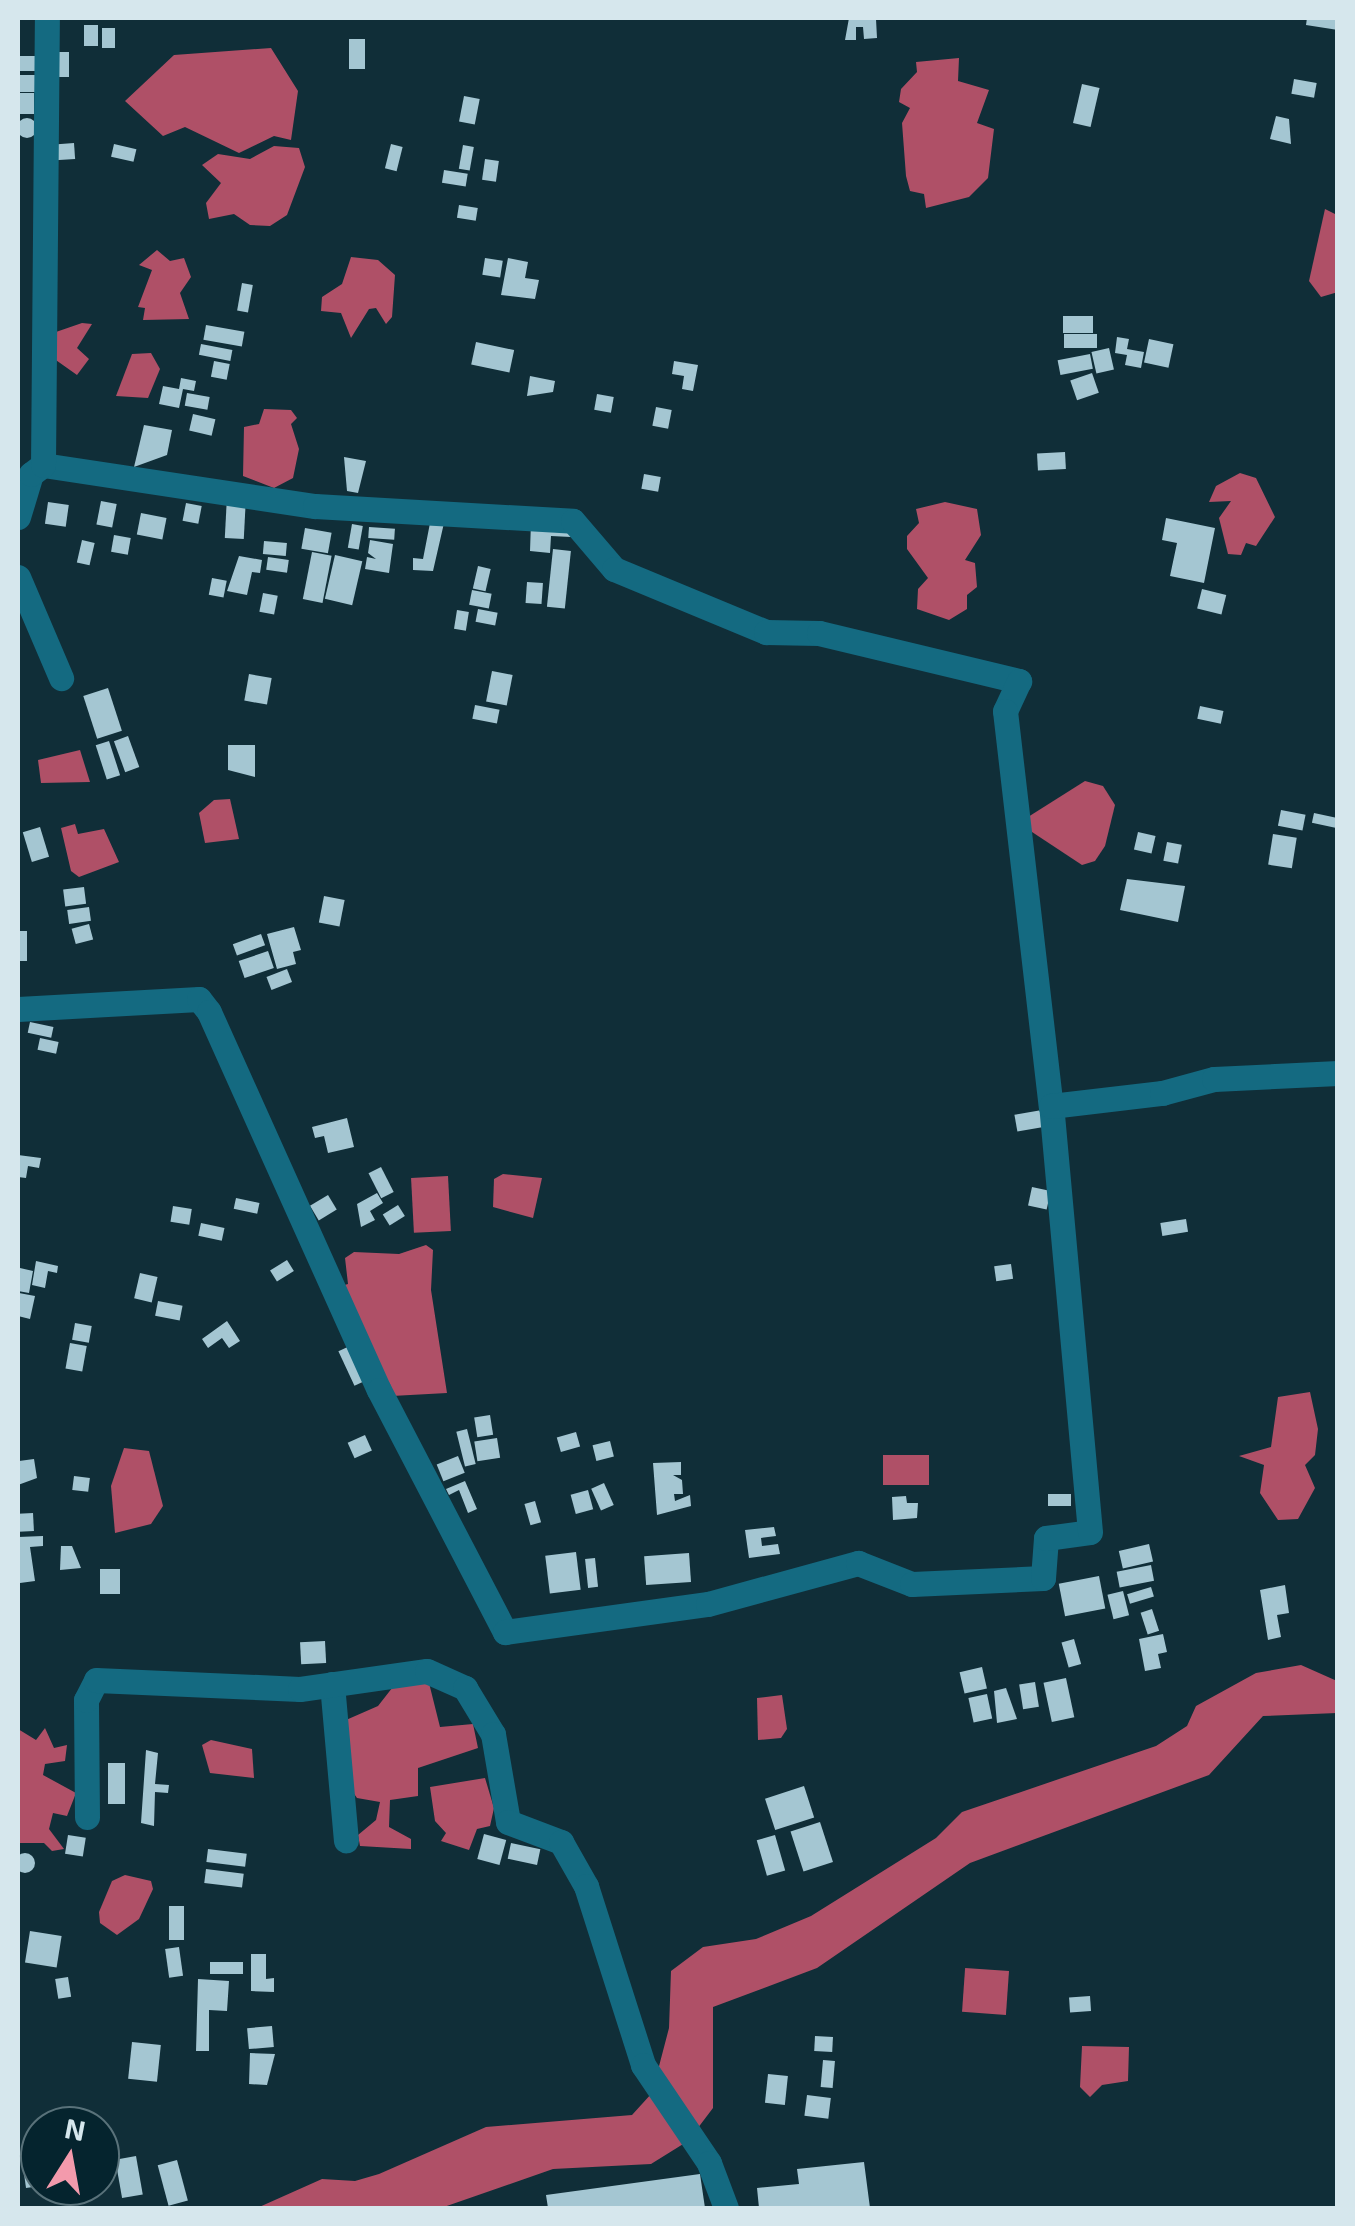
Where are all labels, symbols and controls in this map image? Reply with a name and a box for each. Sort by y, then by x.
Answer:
north arrow [20,2106,120,2206]
text: N [62,2110,89,2147]

